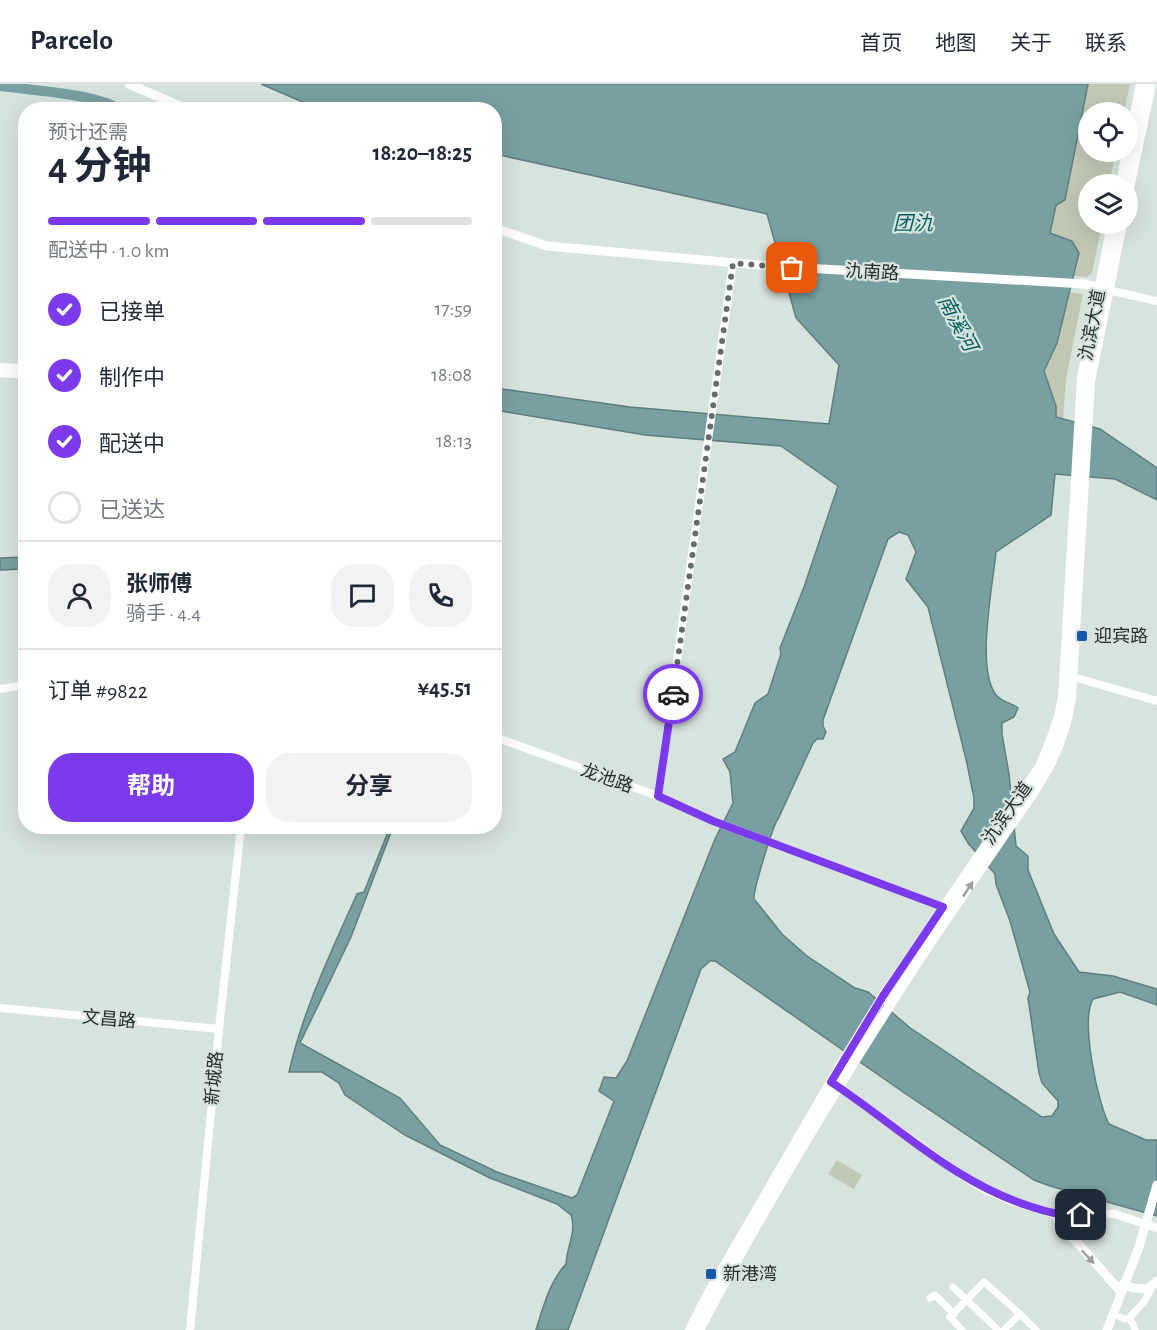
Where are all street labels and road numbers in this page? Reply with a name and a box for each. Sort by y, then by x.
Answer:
street label: 氿南路 [845,261,899,283]
street label: 氿滨大道 [1075,288,1109,362]
street label: 龙池路 [578,759,636,797]
street label: 氿滨大道 [978,778,1036,848]
street label: 文昌路 [81,1007,137,1031]
street label: 新城路 [202,1050,226,1106]

